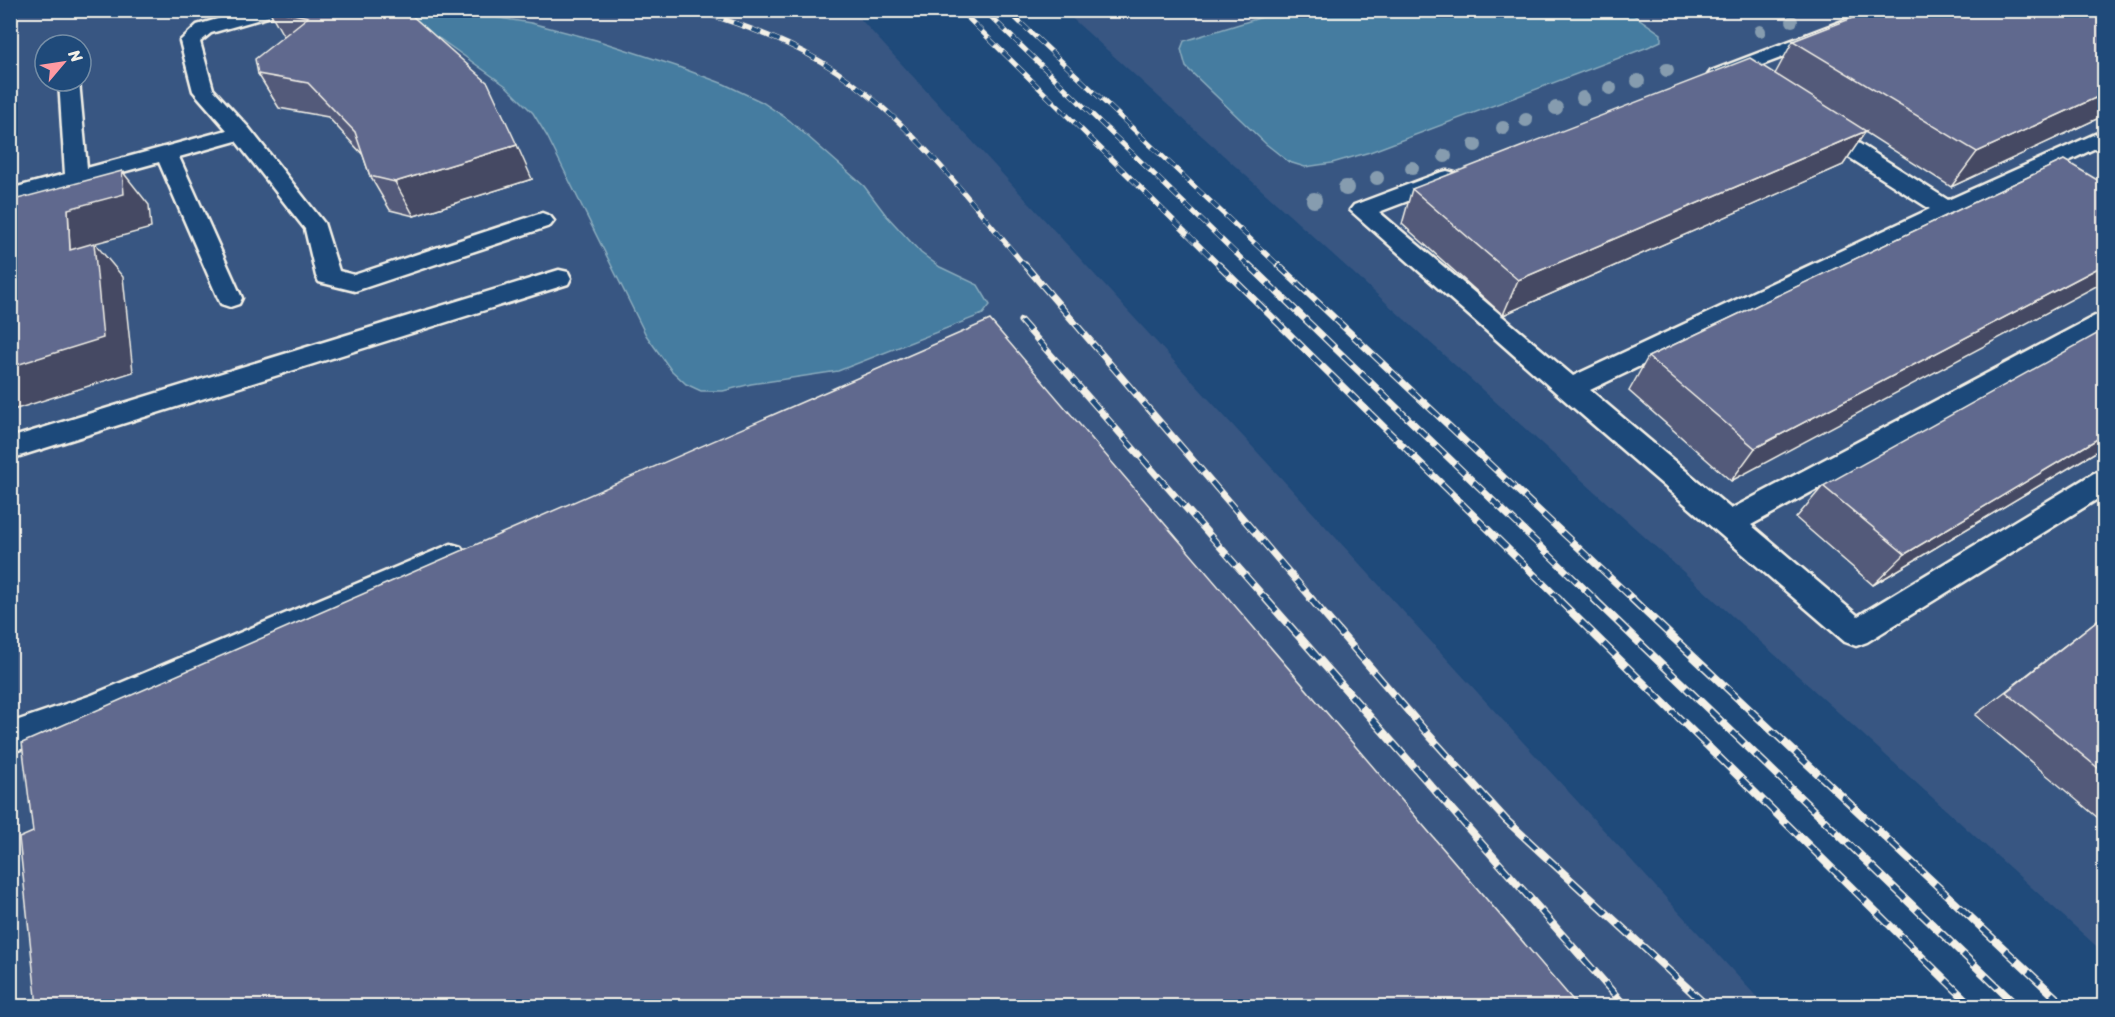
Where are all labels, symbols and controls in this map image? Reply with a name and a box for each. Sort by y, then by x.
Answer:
north arrow [33,33,93,93]
text: N [60,43,91,69]

